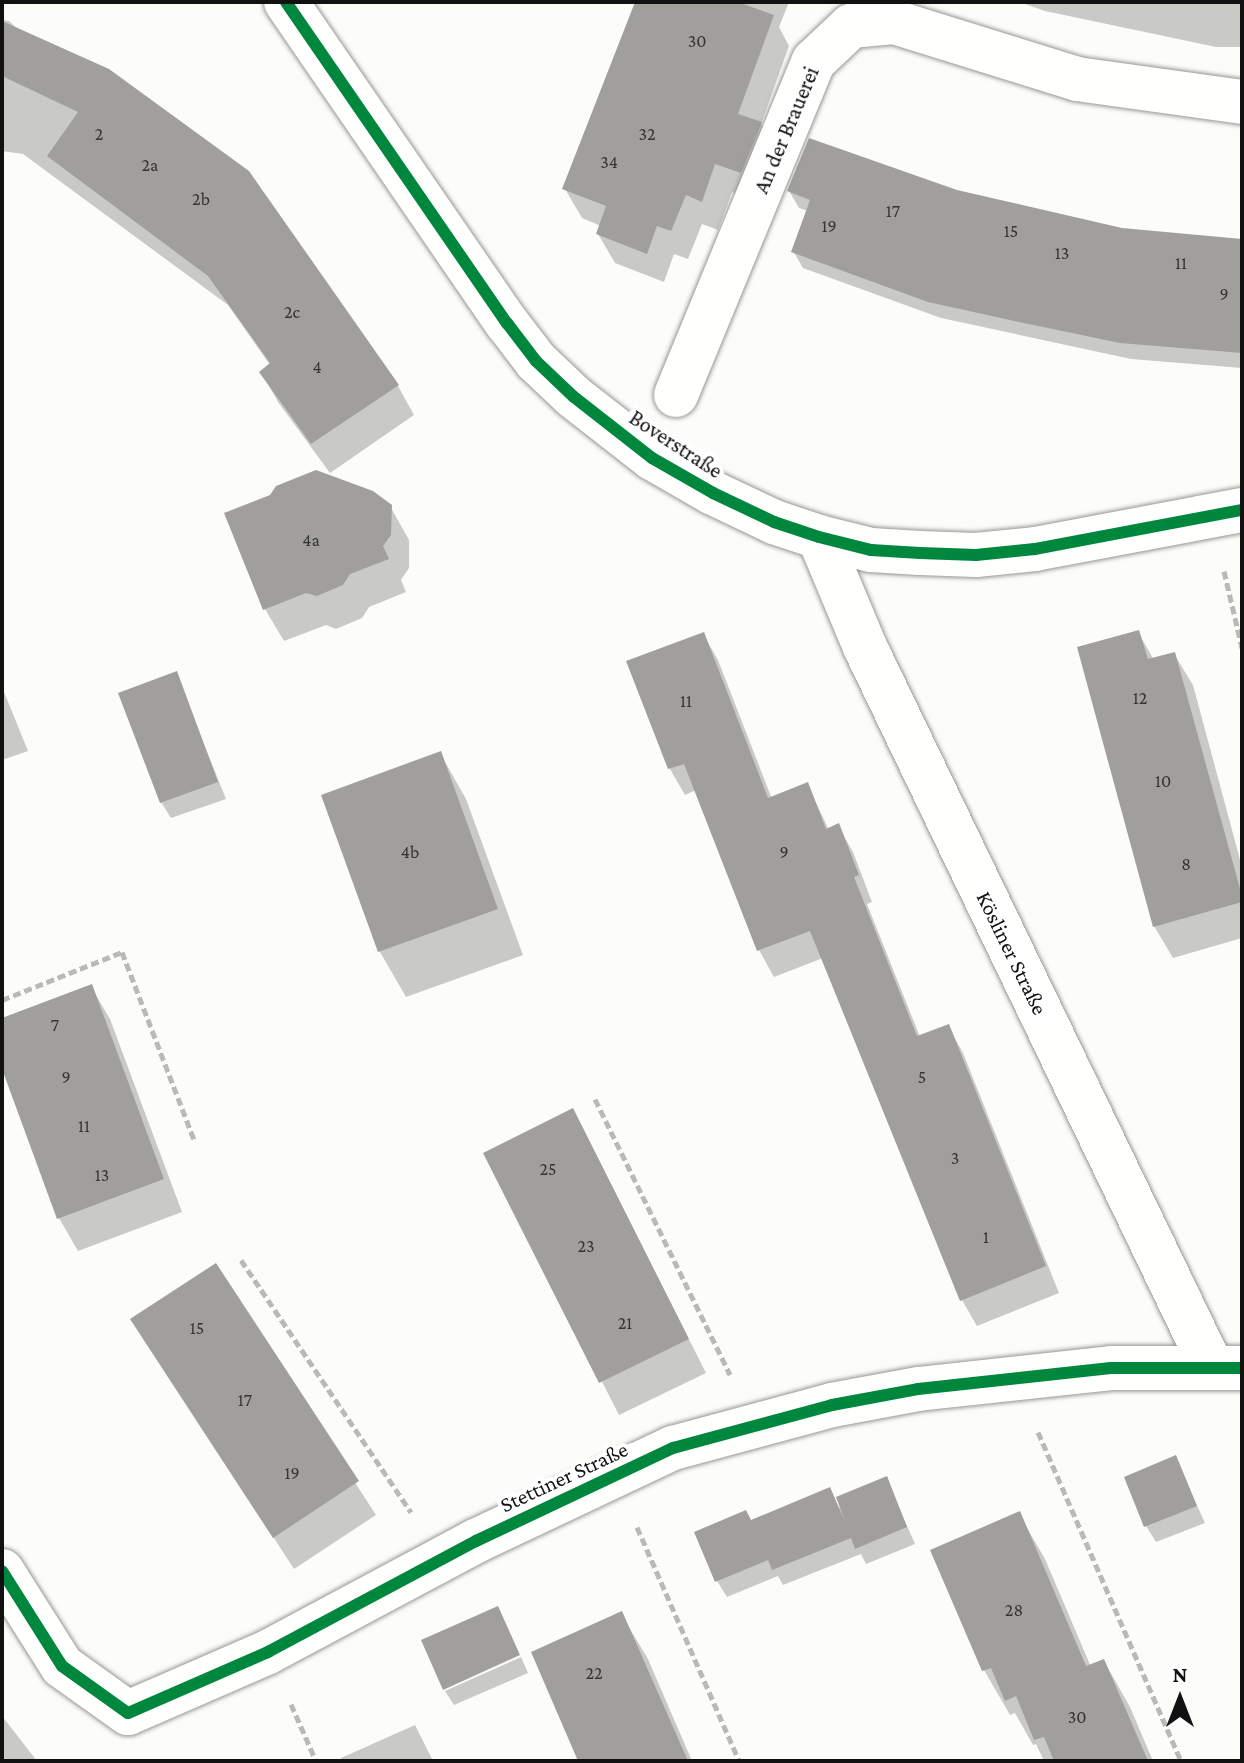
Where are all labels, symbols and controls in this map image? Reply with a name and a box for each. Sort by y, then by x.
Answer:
house number: 30 [688,30,706,52]
street label: An der Brauerei [747,63,825,197]
house number: 2 [95,123,103,145]
house number: 32 [638,123,656,145]
house number: 34 [600,151,618,173]
house number: 2a [142,154,158,176]
house number: 2b [192,188,210,210]
house number: 17 [886,200,900,222]
house number: 19 [821,215,837,237]
house number: 15 [1004,220,1018,242]
house number: 13 [1055,242,1069,264]
house number: 11 [1175,252,1187,274]
house number: 9 [1219,283,1229,305]
house number: 2c [284,301,300,323]
house number: 4 [312,356,322,378]
street label: Boverstraße [625,404,727,484]
house number: 4a [302,529,320,551]
house number: 12 [1133,687,1147,709]
house number: 11 [680,690,692,712]
house number: 10 [1155,770,1171,792]
house number: 4b [401,841,419,863]
house number: 9 [779,841,789,863]
house number: 8 [1181,853,1191,875]
street label: Kösliner Straße [971,887,1053,1019]
house number: 7 [51,1014,59,1036]
house number: 9 [61,1066,71,1088]
house number: 5 [918,1066,926,1088]
house number: 11 [78,1115,90,1137]
house number: 3 [951,1147,959,1169]
house number: 25 [539,1158,557,1180]
house number: 13 [95,1164,109,1186]
house number: 1 [983,1226,989,1248]
house number: 23 [577,1235,595,1257]
house number: 21 [618,1312,632,1334]
house number: 15 [190,1317,204,1339]
house number: 17 [238,1389,252,1411]
street label: Stettiner Straße [496,1436,632,1518]
house number: 19 [284,1462,300,1484]
house number: 28 [1005,1599,1023,1621]
north arrow [1140,1659,1220,1739]
house number: 22 [585,1662,603,1684]
text: N [1173,1662,1188,1687]
house number: 30 [1068,1706,1086,1728]

